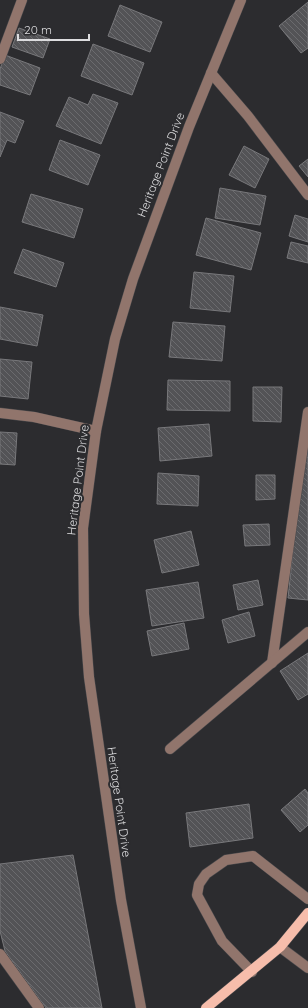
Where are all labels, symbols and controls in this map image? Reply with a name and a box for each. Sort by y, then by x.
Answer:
scale bar [18,16,89,42]
text: 20 m [24,22,52,37]
street label: Heritage Point Drive [134,110,188,219]
street label: Heritage Point Drive [63,424,92,536]
street label: Heritage Point Drive [104,746,135,858]

